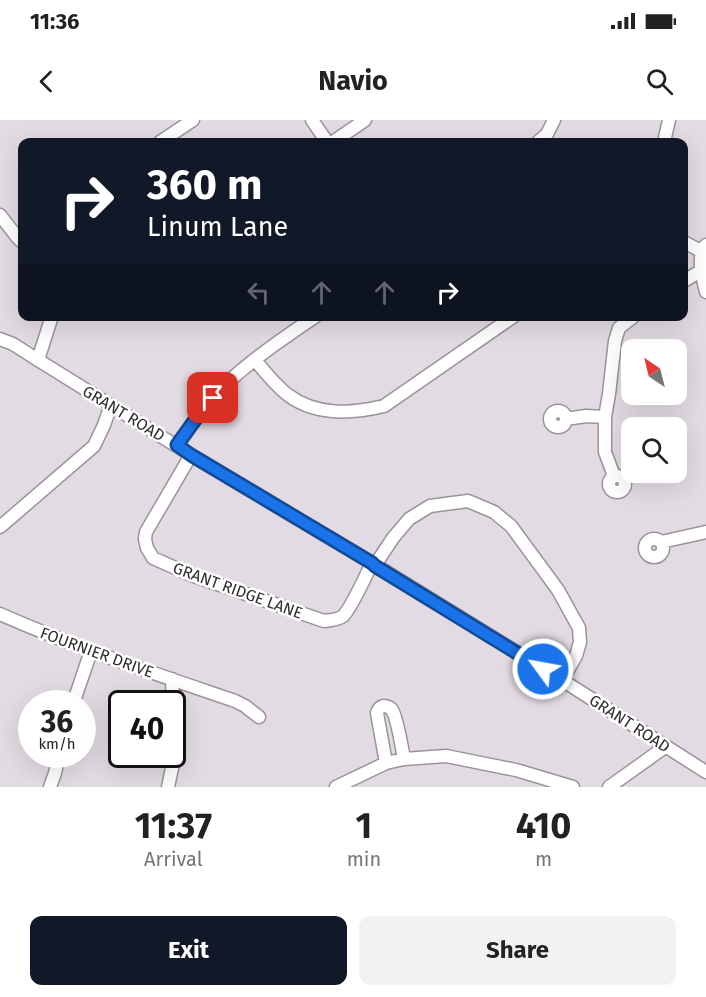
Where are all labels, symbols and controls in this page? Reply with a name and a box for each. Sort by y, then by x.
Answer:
text: 11:36 [30,8,80,35]
icon: back [30,65,63,98]
text: Navio [318,65,388,97]
icon: search [643,65,676,98]
text: 360 m [147,160,263,210]
icon: right [48,162,126,240]
text: Linum Lane [147,211,288,243]
icon: left [242,276,275,309]
icon: ahead [305,276,338,309]
icon: ahead [368,276,401,309]
icon: right [431,276,464,309]
north arrow [621,339,687,405]
map controls [621,339,687,483]
pin [187,372,238,423]
icon: arrive [196,381,229,414]
street label: GRANT ROAD [79,382,168,445]
button: search [621,417,687,483]
street label: GRANT RIDGE LANE [170,558,305,623]
street label: FOURNIER DRIVE [38,623,156,682]
position arrow [511,637,575,701]
speed limit sign: 40 [108,690,186,768]
street label: GRANT ROAD [586,690,674,757]
text: 36 [41,704,73,740]
text: km/h [38,735,76,753]
text: 11:37 [135,804,212,848]
text: 1 [356,804,372,848]
text: 410 [516,804,571,848]
text: Arrival [144,847,203,871]
text: min [347,847,381,871]
text: m [535,847,552,871]
button: Exit [30,916,347,985]
button: Share [359,916,676,985]

